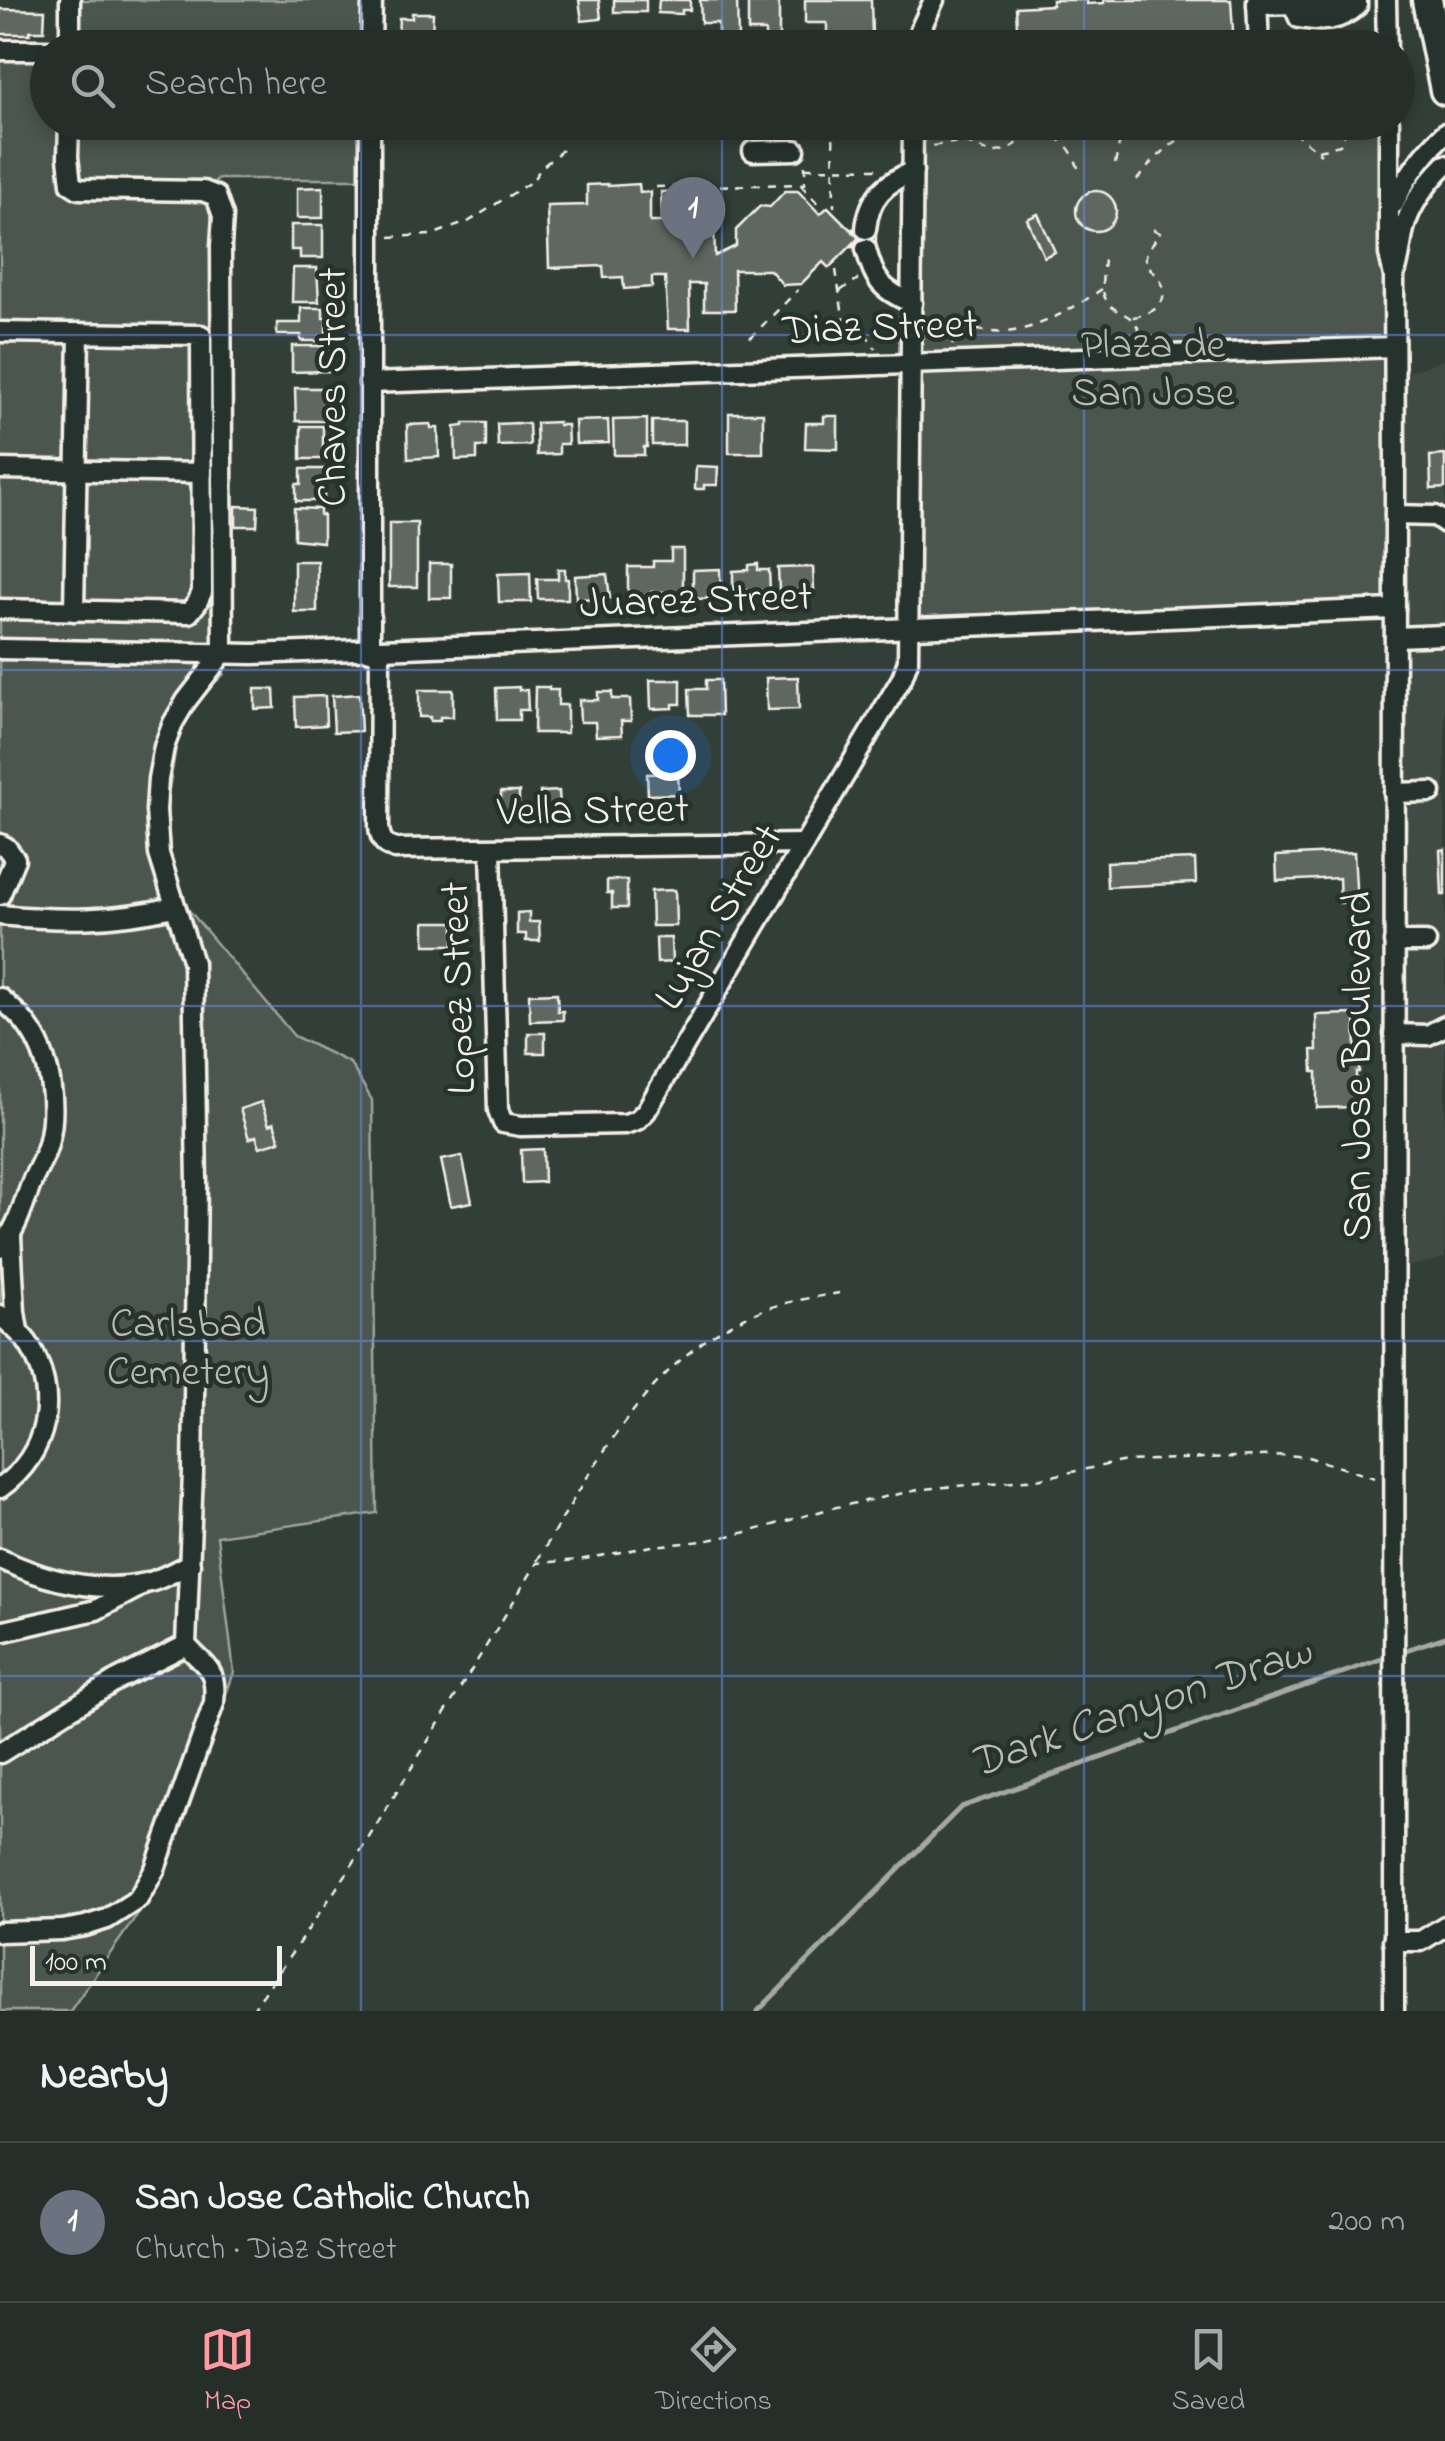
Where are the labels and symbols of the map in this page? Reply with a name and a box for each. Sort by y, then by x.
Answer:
pin: 1 [660,176,726,259]
street label: Chaves Street [304,267,365,507]
street label: Diaz Street [780,295,979,363]
park label: Plaza de San Jose [1071,316,1235,425]
street label: Juarez Street [579,567,813,637]
your location [645,730,696,781]
street label: Vella Street [496,780,689,844]
street label: Lujan Street [640,813,800,1023]
street label: Lopez Street [426,881,494,1095]
street label: San Jose Boulevard [1329,891,1390,1241]
park label: Carlsbad Cemetery [107,1295,269,1404]
water label: Dark Canyon Draw [961,1619,1321,1798]
scale bar [30,1941,282,1986]

